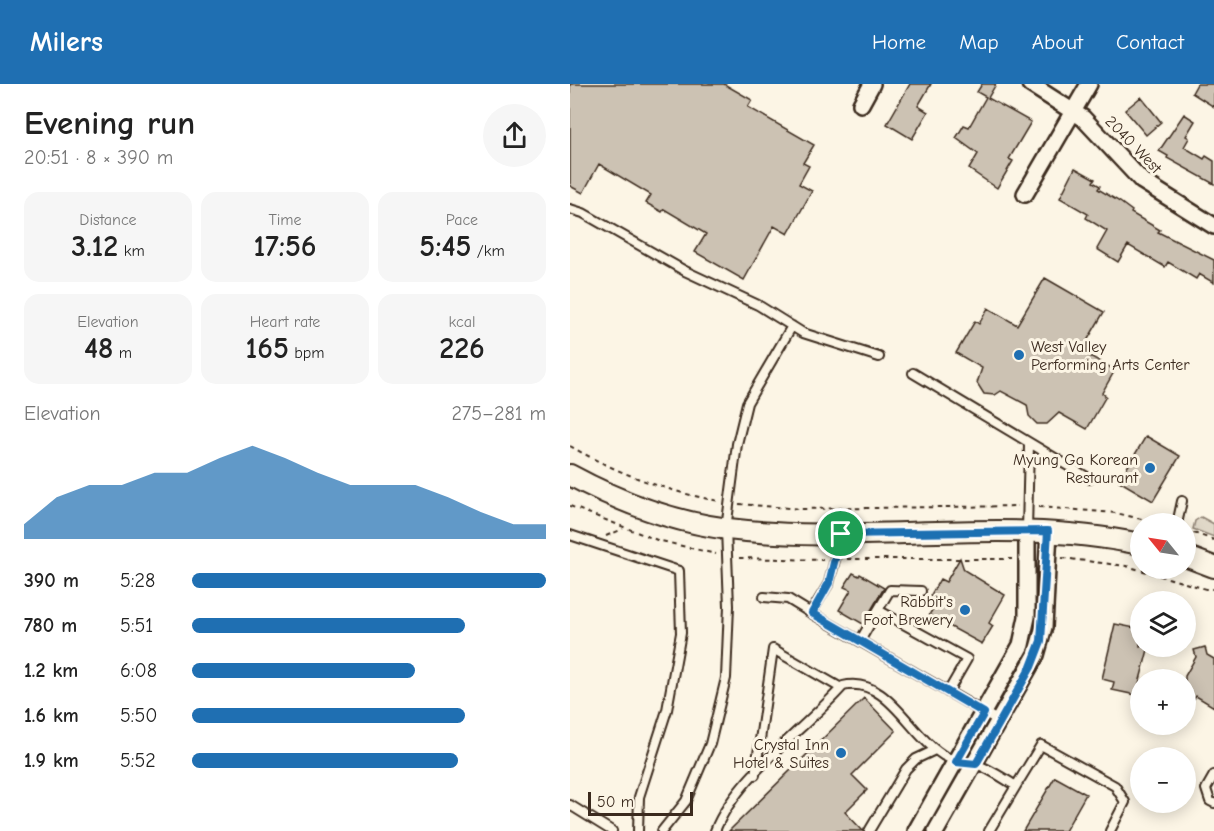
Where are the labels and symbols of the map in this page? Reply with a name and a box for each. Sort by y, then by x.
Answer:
street label: 2040 West [1101,112,1165,177]
place label: West Valley Performing Arts Center [1031,338,1190,374]
marker: West Valley Performing Arts Center [1012,348,1026,362]
place label: Myung Ga Korean Restaurant [1013,451,1138,487]
marker: Myung Ga Korean Restaurant [1143,461,1157,475]
pin [815,508,866,559]
north arrow [1130,513,1196,579]
place label: Rabbit's Foot Brewery [863,593,954,629]
marker: Rabbit's Foot Brewery [958,603,972,617]
place label: Crystal Inn Hotel & Suites [733,736,829,772]
marker: Crystal Inn Hotel & Suites [834,746,848,760]
scale bar [588,789,693,816]

